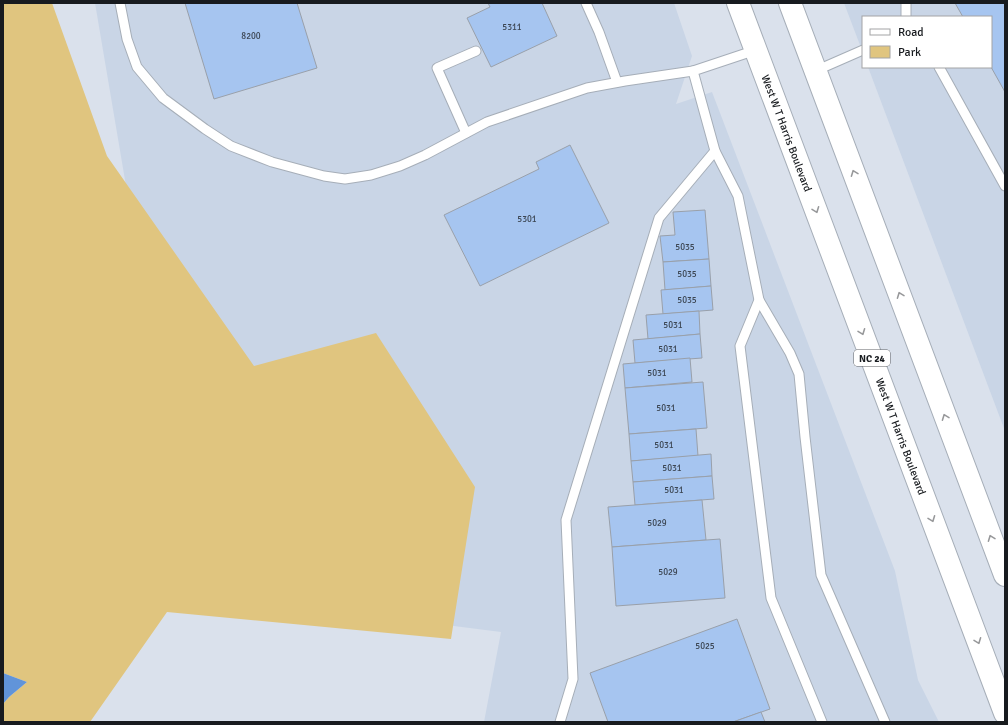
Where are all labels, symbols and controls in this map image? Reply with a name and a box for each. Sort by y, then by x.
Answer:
legend [862,16,992,68]
house number: 5311 [502,22,522,33]
text: Road [898,25,924,40]
house number: 8200 [241,31,261,42]
text: Park [898,45,921,60]
street label: West W T Harris Boulevard [759,73,814,194]
one-way arrow [850,170,858,177]
one-way arrow [811,206,820,213]
house number: 5301 [517,214,537,225]
house number: 5035 [675,242,695,253]
house number: 5035 [677,269,697,280]
one-way arrow [896,292,904,299]
house number: 5035 [677,295,697,306]
house number: 5031 [663,320,683,331]
one-way arrow [857,328,865,335]
house number: 5031 [658,344,678,355]
road number: NC 24 [854,350,890,366]
house number: 5031 [647,368,667,379]
street label: West W T Harris Boulevard [873,376,928,497]
house number: 5031 [656,403,676,414]
one-way arrow [942,413,950,420]
house number: 5031 [654,440,674,451]
house number: 5031 [662,463,682,474]
house number: 5031 [664,485,684,496]
one-way arrow [927,515,936,522]
house number: 5029 [647,518,667,529]
one-way arrow [988,535,996,542]
house number: 5029 [658,567,678,578]
one-way arrow [973,637,981,644]
house number: 5025 [695,641,715,652]

